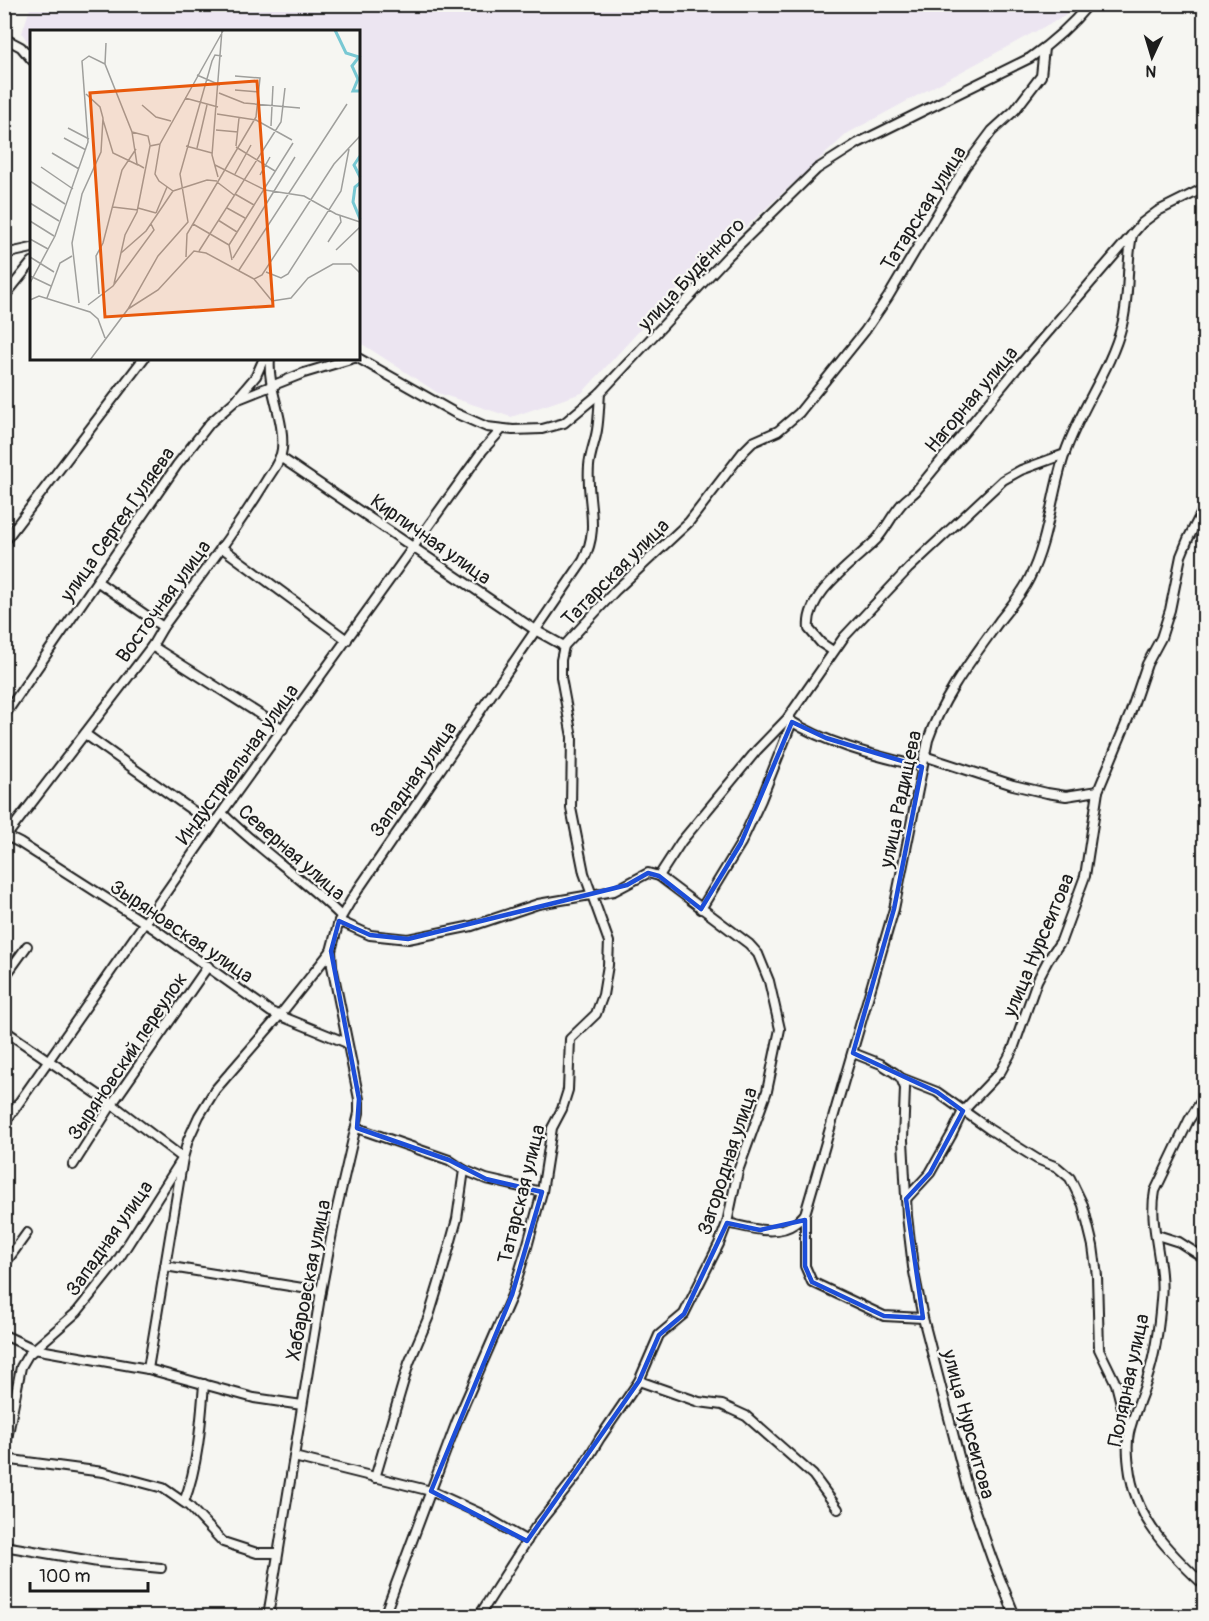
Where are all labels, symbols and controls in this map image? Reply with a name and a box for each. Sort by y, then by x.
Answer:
north arrow [1122,27,1182,87]
inset map [30,30,360,360]
text: N [1145,61,1157,81]
street label: Татарская улица [875,141,972,275]
street label: улица Будённого [632,212,750,337]
street label: Нагорная улица [919,341,1023,458]
street label: улица Сергея Гуляева [54,442,180,607]
street label: Кирпичная улица [365,488,496,590]
street label: Татарская улица [556,513,675,632]
street label: Восточная улица [111,535,216,667]
street label: Индустриальная улица [171,679,304,850]
street label: Западная улица [364,717,463,842]
street label: улица Радищева [874,728,927,871]
street label: Северная улица [233,799,351,906]
street label: улица Нурсеитова [997,870,1080,1022]
street label: Зыряновская улица [105,874,258,989]
street label: Зыряновский переулок [62,968,193,1145]
street label: Загородная улица [692,1084,763,1238]
street label: Татарская улица [492,1122,551,1266]
street label: Западная улица [60,1176,159,1301]
street label: Хабаровская улица [281,1197,336,1363]
street label: Полярная улица [1102,1312,1155,1449]
street label: улица Нурсеитова [936,1346,1000,1502]
scale bar [30,1555,148,1593]
text: 100 m [39,1565,91,1588]

